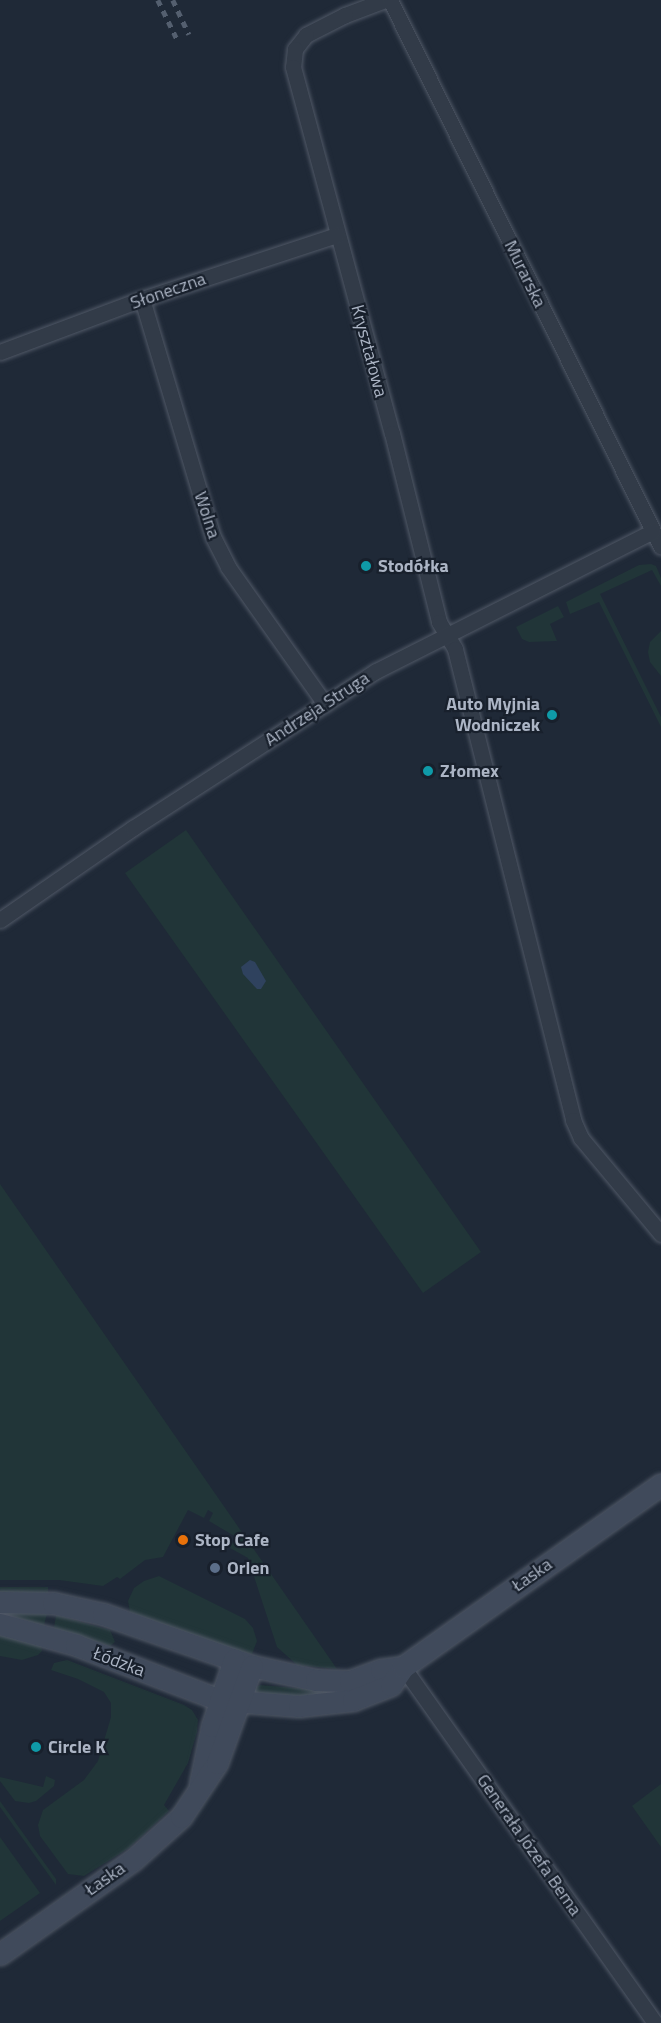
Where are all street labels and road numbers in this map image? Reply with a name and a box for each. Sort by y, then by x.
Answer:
street label: Murarska [499,237,551,311]
street label: Słoneczna [127,268,209,314]
street label: Kryształowa [346,303,392,399]
street label: Wolna [189,489,225,541]
street label: Andrzeja Struga [261,667,373,751]
street label: Łaska [508,1554,556,1596]
street label: Łódzka [90,1642,148,1682]
street label: Generała Józefa Bema [472,1770,586,1920]
street label: Łaska [81,1858,129,1900]

